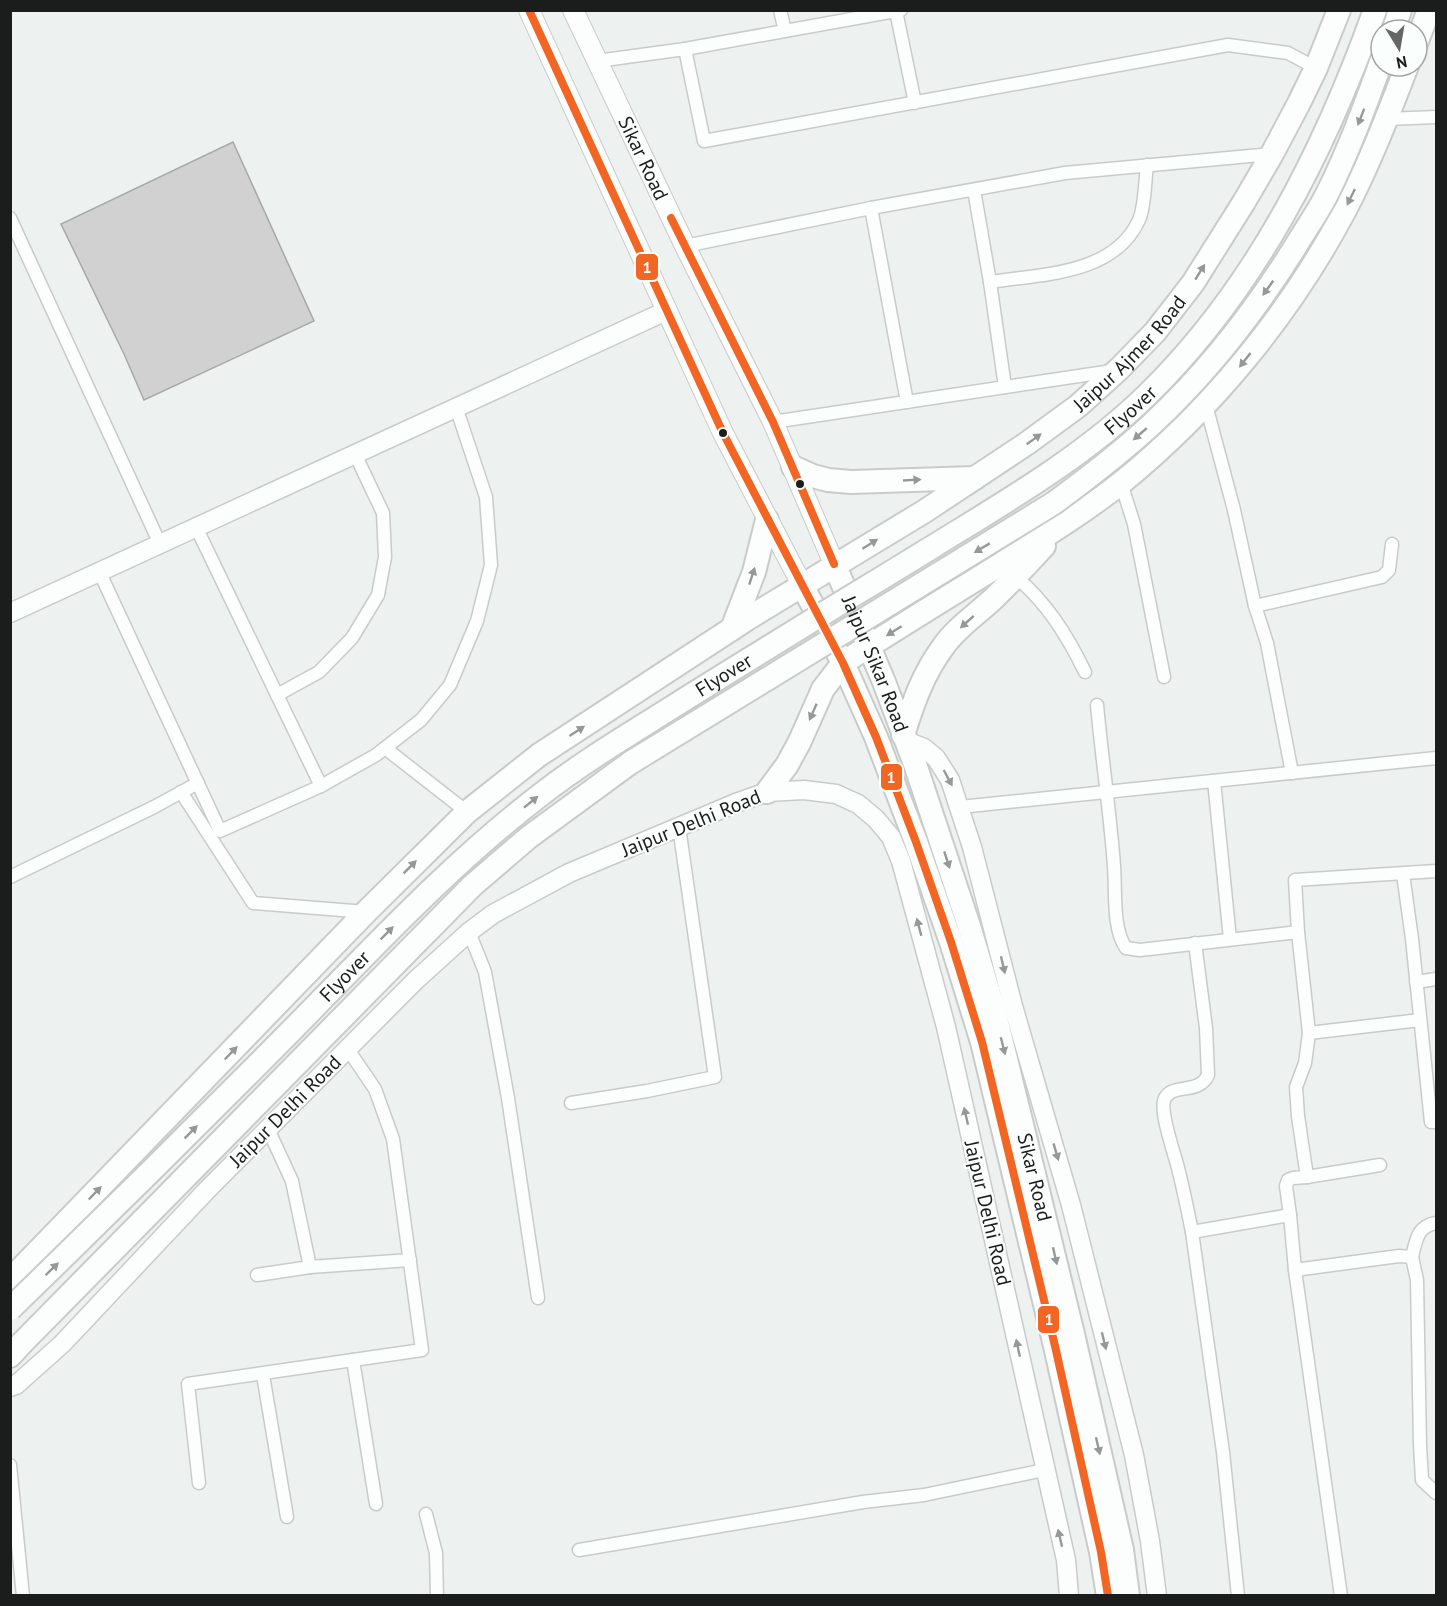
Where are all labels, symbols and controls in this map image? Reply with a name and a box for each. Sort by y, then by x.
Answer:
north arrow [1369,18,1429,78]
text: N [1395,52,1409,74]
one-way arrow [1355,108,1365,126]
street label: Sikar Road [612,112,674,204]
one-way arrow [1347,188,1356,205]
line badge: 1 [635,253,659,281]
text: 1 [642,257,652,277]
one-way arrow [1195,264,1206,280]
one-way arrow [1262,279,1274,295]
street label: Jaipur Ajmer Road [1067,290,1192,418]
one-way arrow [1238,352,1251,368]
street label: Flyover [1099,380,1162,441]
unlabelled marker [717,427,729,439]
one-way arrow [1132,428,1148,441]
one-way arrow [1026,433,1041,445]
one-way arrow [903,476,922,485]
unlabelled marker [794,478,806,490]
one-way arrow [862,539,878,550]
one-way arrow [974,543,990,554]
one-way arrow [748,566,758,584]
street label: Jaipur Sikar Road [836,591,915,736]
one-way arrow [960,614,974,628]
one-way arrow [886,625,902,636]
street label: Flyover [690,648,757,703]
one-way arrow [808,704,818,722]
one-way arrow [568,725,584,737]
line badge: 1 [880,763,903,791]
text: 1 [886,767,896,787]
one-way arrow [943,770,953,787]
street label: Jaipur Delhi Road [617,783,764,863]
one-way arrow [524,796,539,809]
one-way arrow [942,851,952,869]
one-way arrow [403,860,417,875]
one-way arrow [914,918,923,936]
one-way arrow [380,927,394,941]
street label: Flyover [314,945,376,1008]
one-way arrow [999,955,1009,974]
one-way arrow [999,1037,1009,1055]
one-way arrow [223,1046,237,1060]
street label: Jaipur Delhi Road [223,1050,346,1173]
one-way arrow [961,1106,970,1125]
one-way arrow [184,1125,198,1139]
street label: Sikar Road [1011,1130,1058,1224]
street label: Jaipur Delhi Road [958,1137,1017,1288]
one-way arrow [1052,1143,1061,1161]
one-way arrow [88,1185,102,1200]
one-way arrow [1050,1247,1060,1265]
one-way arrow [45,1262,59,1276]
line badge: 1 [1037,1305,1060,1334]
text: 1 [1044,1309,1054,1329]
one-way arrow [1100,1332,1110,1350]
one-way arrow [1013,1338,1022,1357]
one-way arrow [1094,1437,1104,1455]
one-way arrow [1055,1529,1065,1547]

